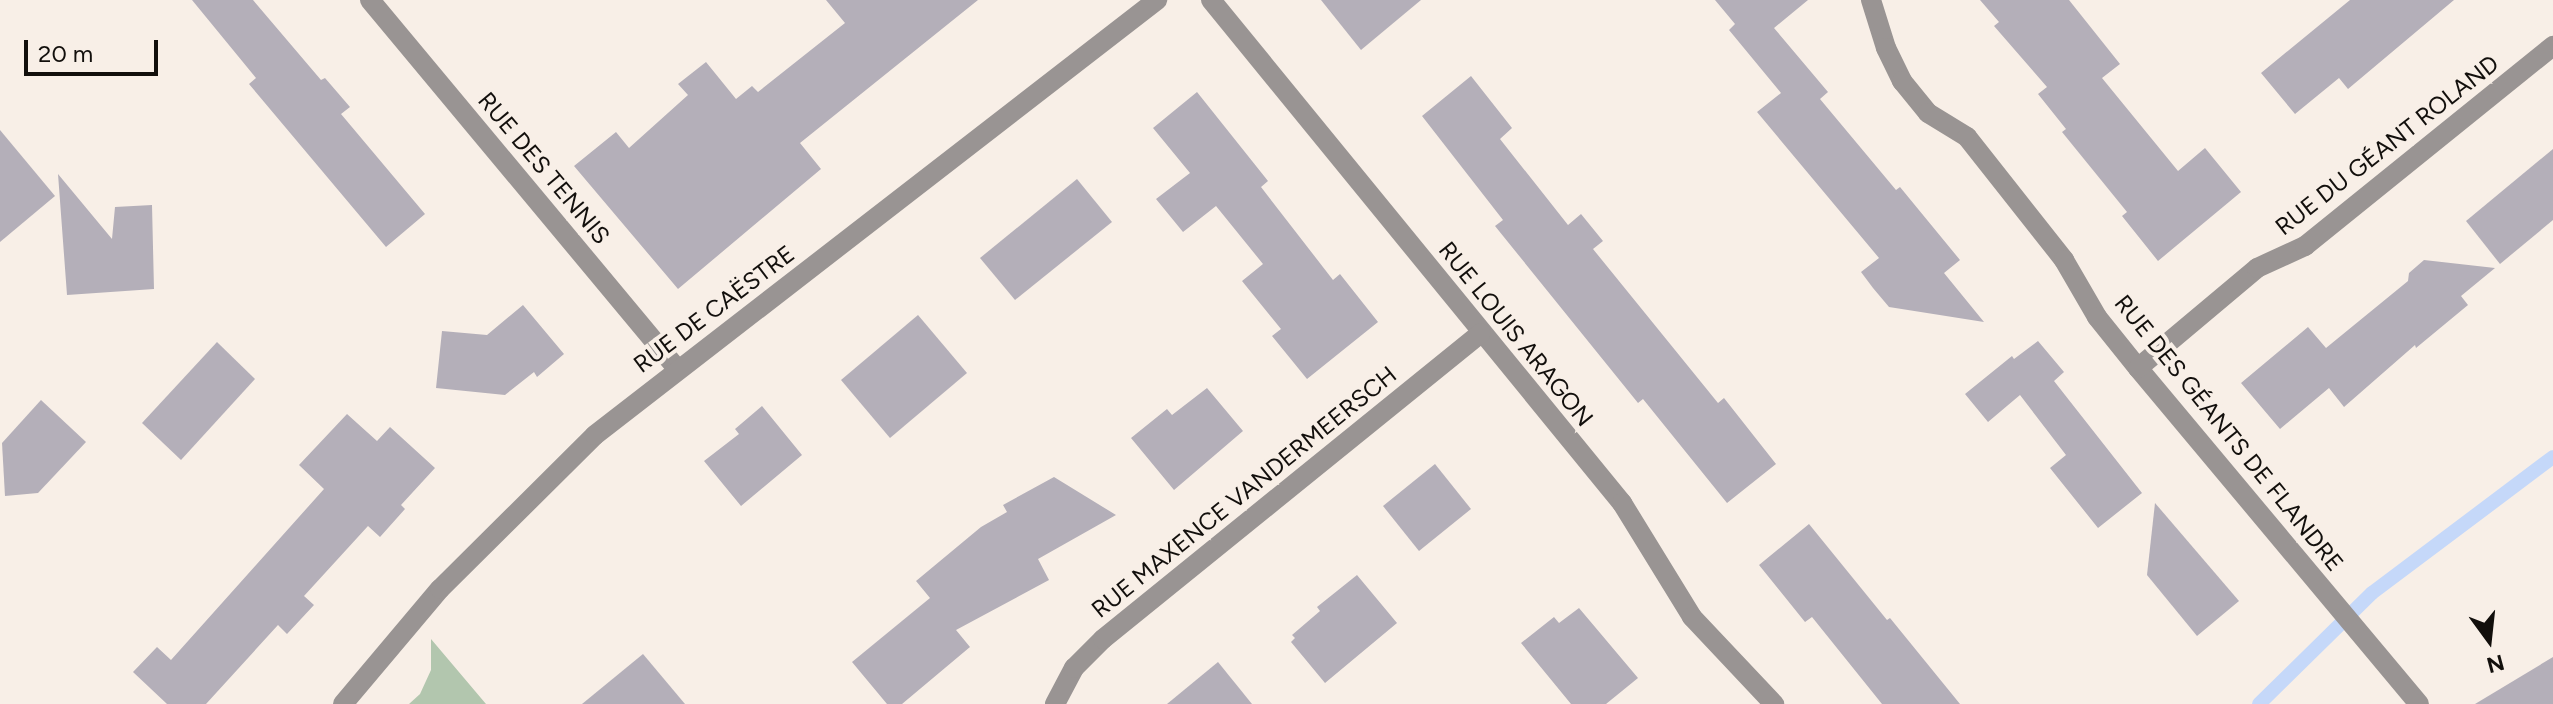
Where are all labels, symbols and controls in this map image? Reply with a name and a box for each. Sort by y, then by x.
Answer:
scale bar [28,24,162,74]
text: 20 m [38,39,93,68]
street label: RUE DU GÉANT ROLAND [2270,49,2504,241]
street label: RUE DES TENNIS [472,86,616,250]
street label: RUE LOUIS ARAGON [1433,236,1599,432]
street label: RUE DE CAËSTRE [628,239,800,379]
street label: RUE DES GÉANTS DE FLANDRE [2108,289,2350,577]
street label: RUE MAXENCE VANDERMEERSCH [1086,360,1402,624]
north arrow [2449,600,2529,680]
text: N [2484,648,2507,679]

